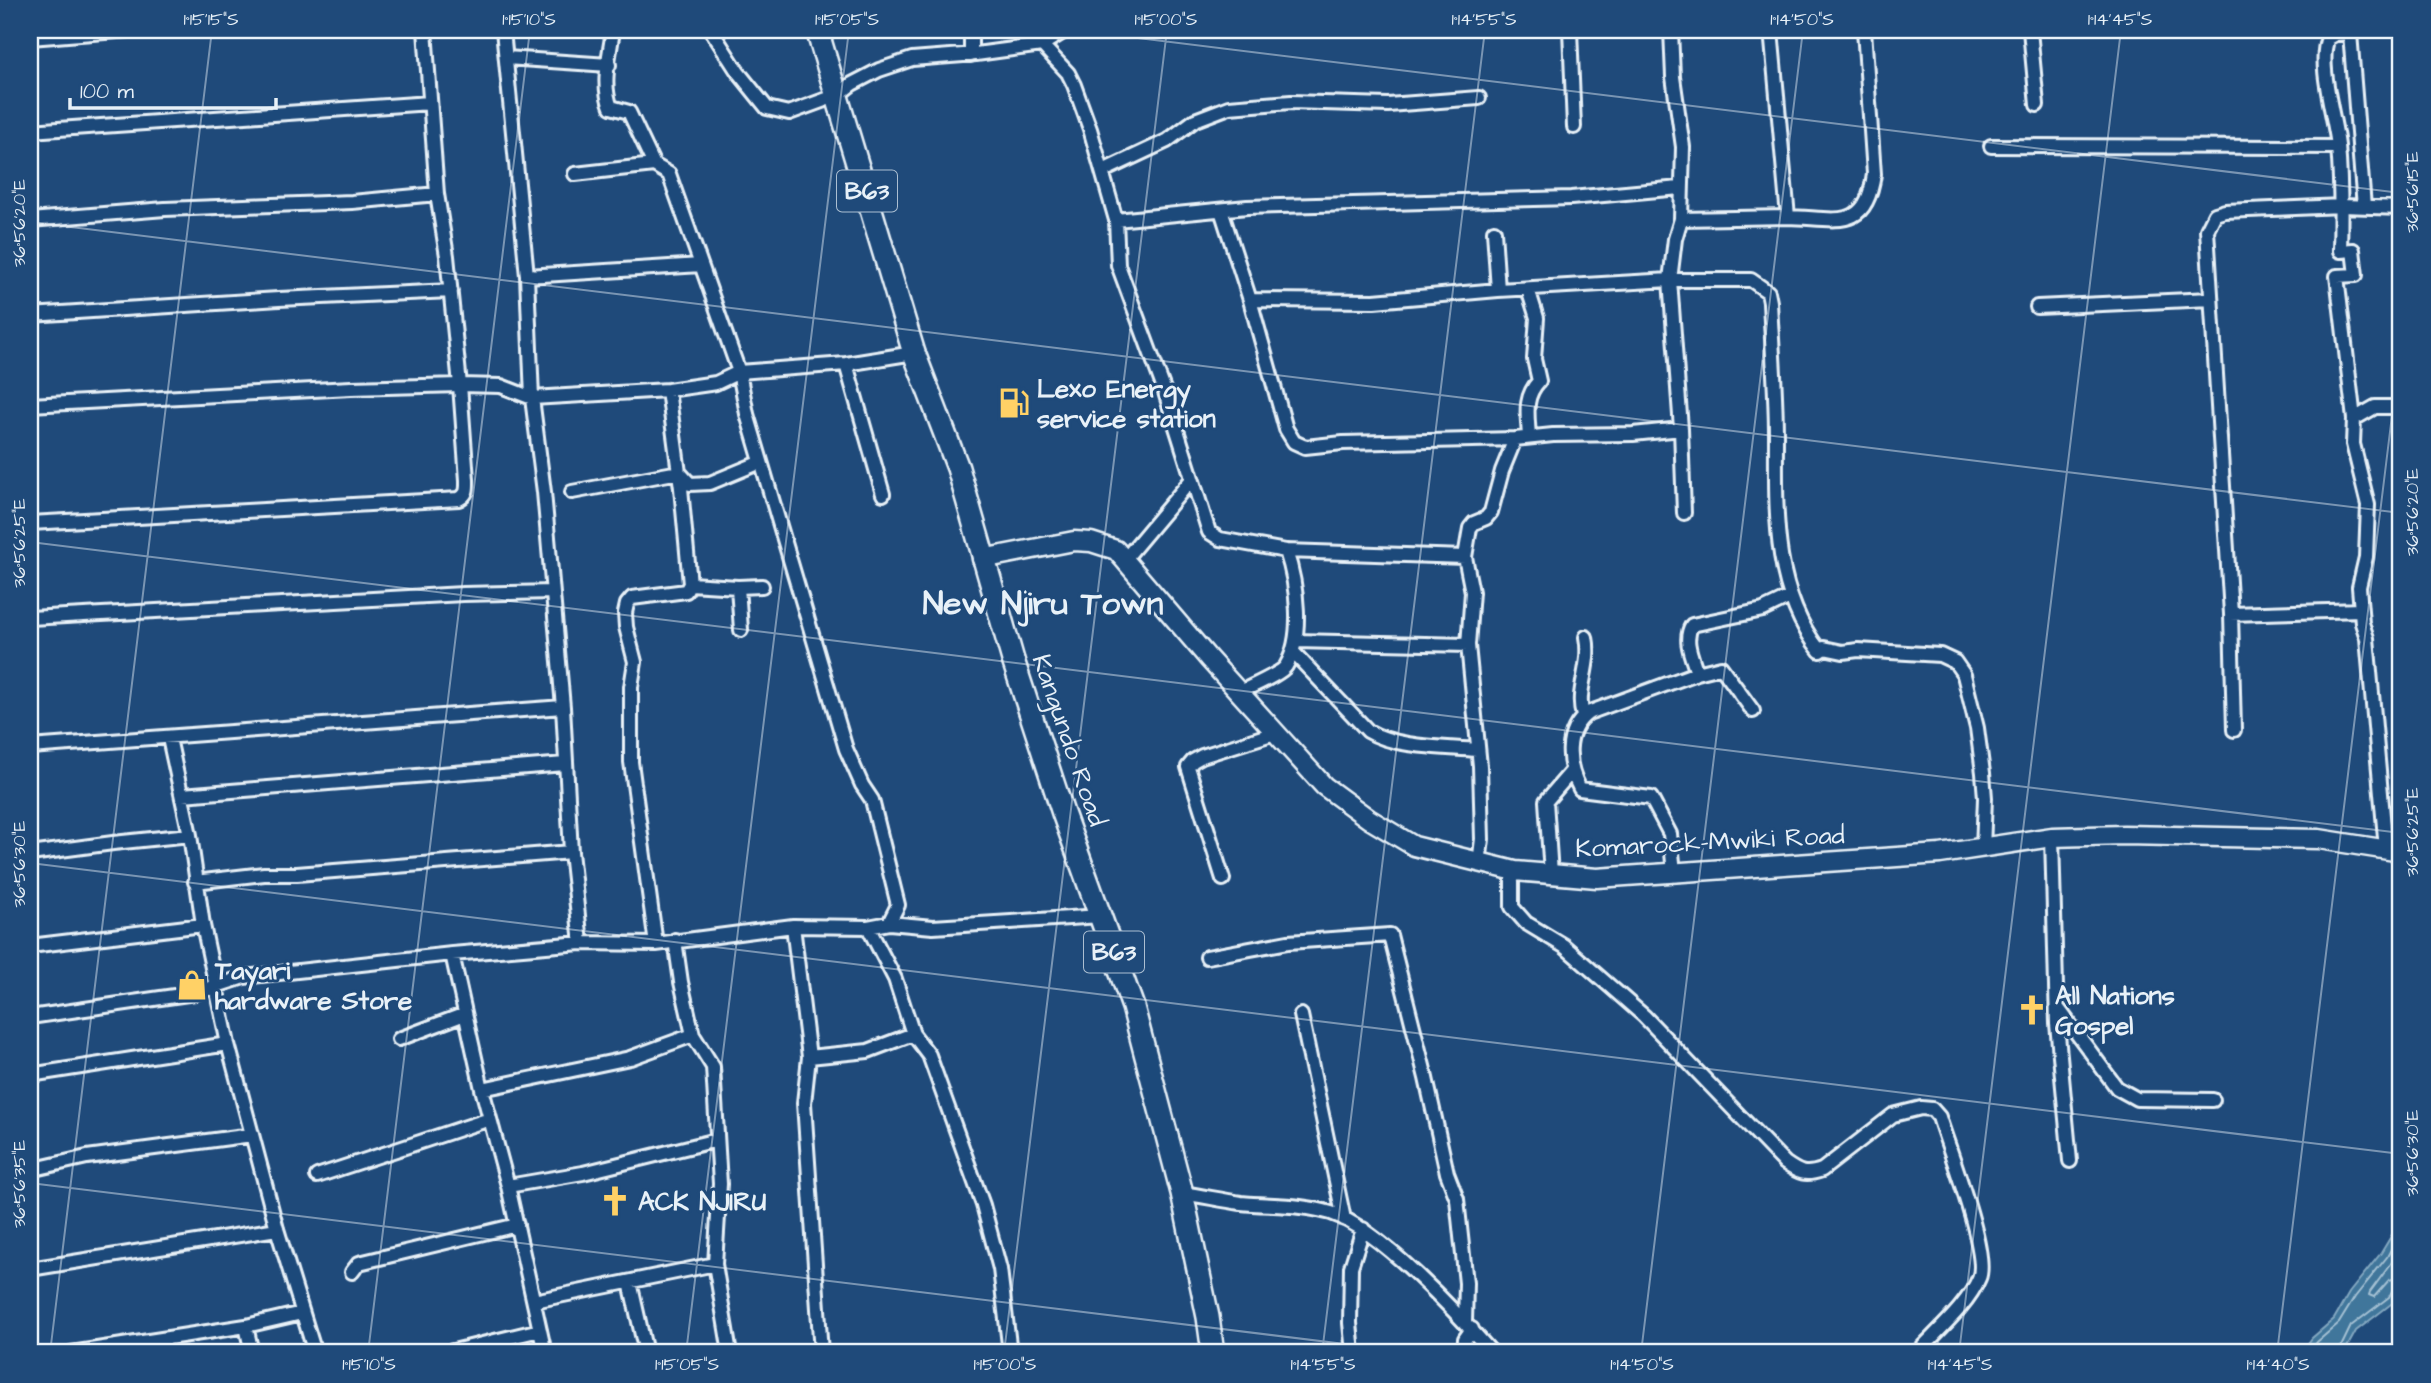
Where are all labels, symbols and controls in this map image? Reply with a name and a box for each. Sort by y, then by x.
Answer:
text: 1°15'15"S [183,7,239,32]
text: 1°15'10"S [502,7,556,32]
text: 1°15'05"S [815,7,879,32]
text: 1°15'00"S [1135,7,1197,32]
text: 1°14'55"S [1451,7,1517,32]
text: 1°14'50"S [1770,7,1834,32]
text: 1°14'45"S [2088,7,2152,32]
scale bar [70,66,276,110]
text: 100 m [80,77,135,106]
text: 36°56'15"E [2400,151,2425,233]
road number: B63 [837,170,897,211]
text: 36°56'20"E [7,179,32,267]
place label: Lexo Energy service station [1037,371,1216,437]
fuel station icon: Lexo Energy service station [997,386,1031,420]
text: 36°56'20"E [2400,468,2425,556]
text: 36°56'25"E [7,498,32,588]
district label: New Njiru Town [923,581,1164,627]
street label: Kangundo Road [1021,650,1115,832]
text: 36°56'25"E [2400,787,2425,877]
street label: Komarock-Mwiki Road [1574,817,1846,867]
text: 36°56'30"E [7,820,32,907]
road number: B63 [1084,932,1144,972]
place label: Tayari hardware Store [214,953,412,1019]
shop icon: Tayari hardware Store [175,968,209,1002]
place label: All Nations Gospel [2055,978,2175,1044]
church icon: All Nations Gospel [2015,993,2049,1027]
text: 36°56'30"E [2400,1109,2425,1196]
text: 36°56'35"E [7,1140,32,1228]
church icon: ACK NJIRU [598,1184,632,1218]
place label: ACK NJIRU [638,1184,767,1220]
text: 1°15'10"S [342,1352,396,1377]
text: 1°15'05"S [655,1352,719,1377]
text: 1°15'00"S [974,1352,1036,1377]
text: 1°14'55"S [1290,1352,1356,1377]
text: 1°14'50"S [1610,1352,1674,1377]
text: 1°14'45"S [1928,1352,1992,1377]
text: 1°14'40"S [2246,1352,2310,1377]

